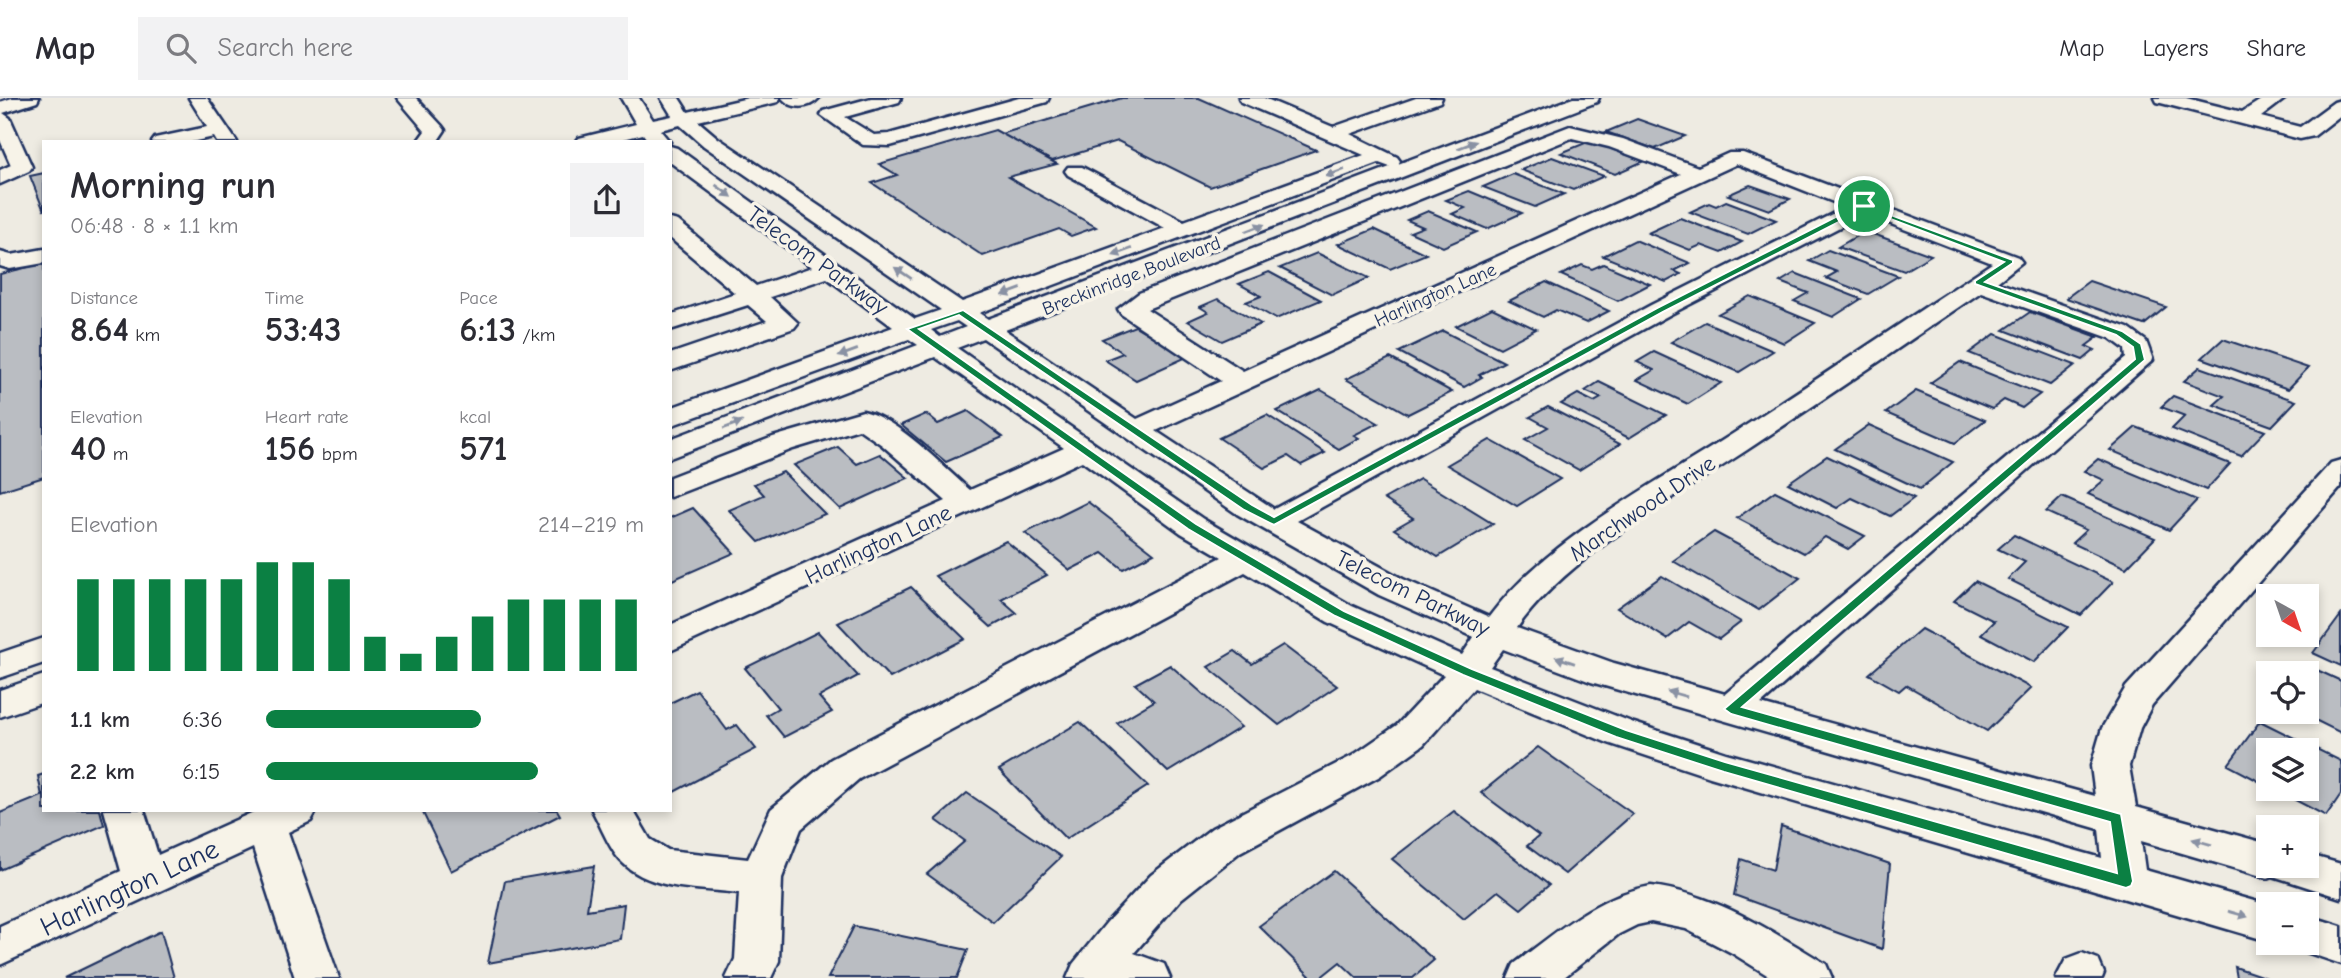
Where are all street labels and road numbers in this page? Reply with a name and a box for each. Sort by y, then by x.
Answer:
street label: Telecom Parkway [742,200,894,321]
street label: Breckinridge Boulevard [1039,232,1224,320]
street label: Harlington Lane [1371,258,1500,332]
street label: Marchwood Drive [1564,450,1720,567]
street label: Harlington Lane [801,499,956,590]
street label: Telecom Parkway [1331,545,1495,643]
street label: Harlington Lane [35,833,224,943]

